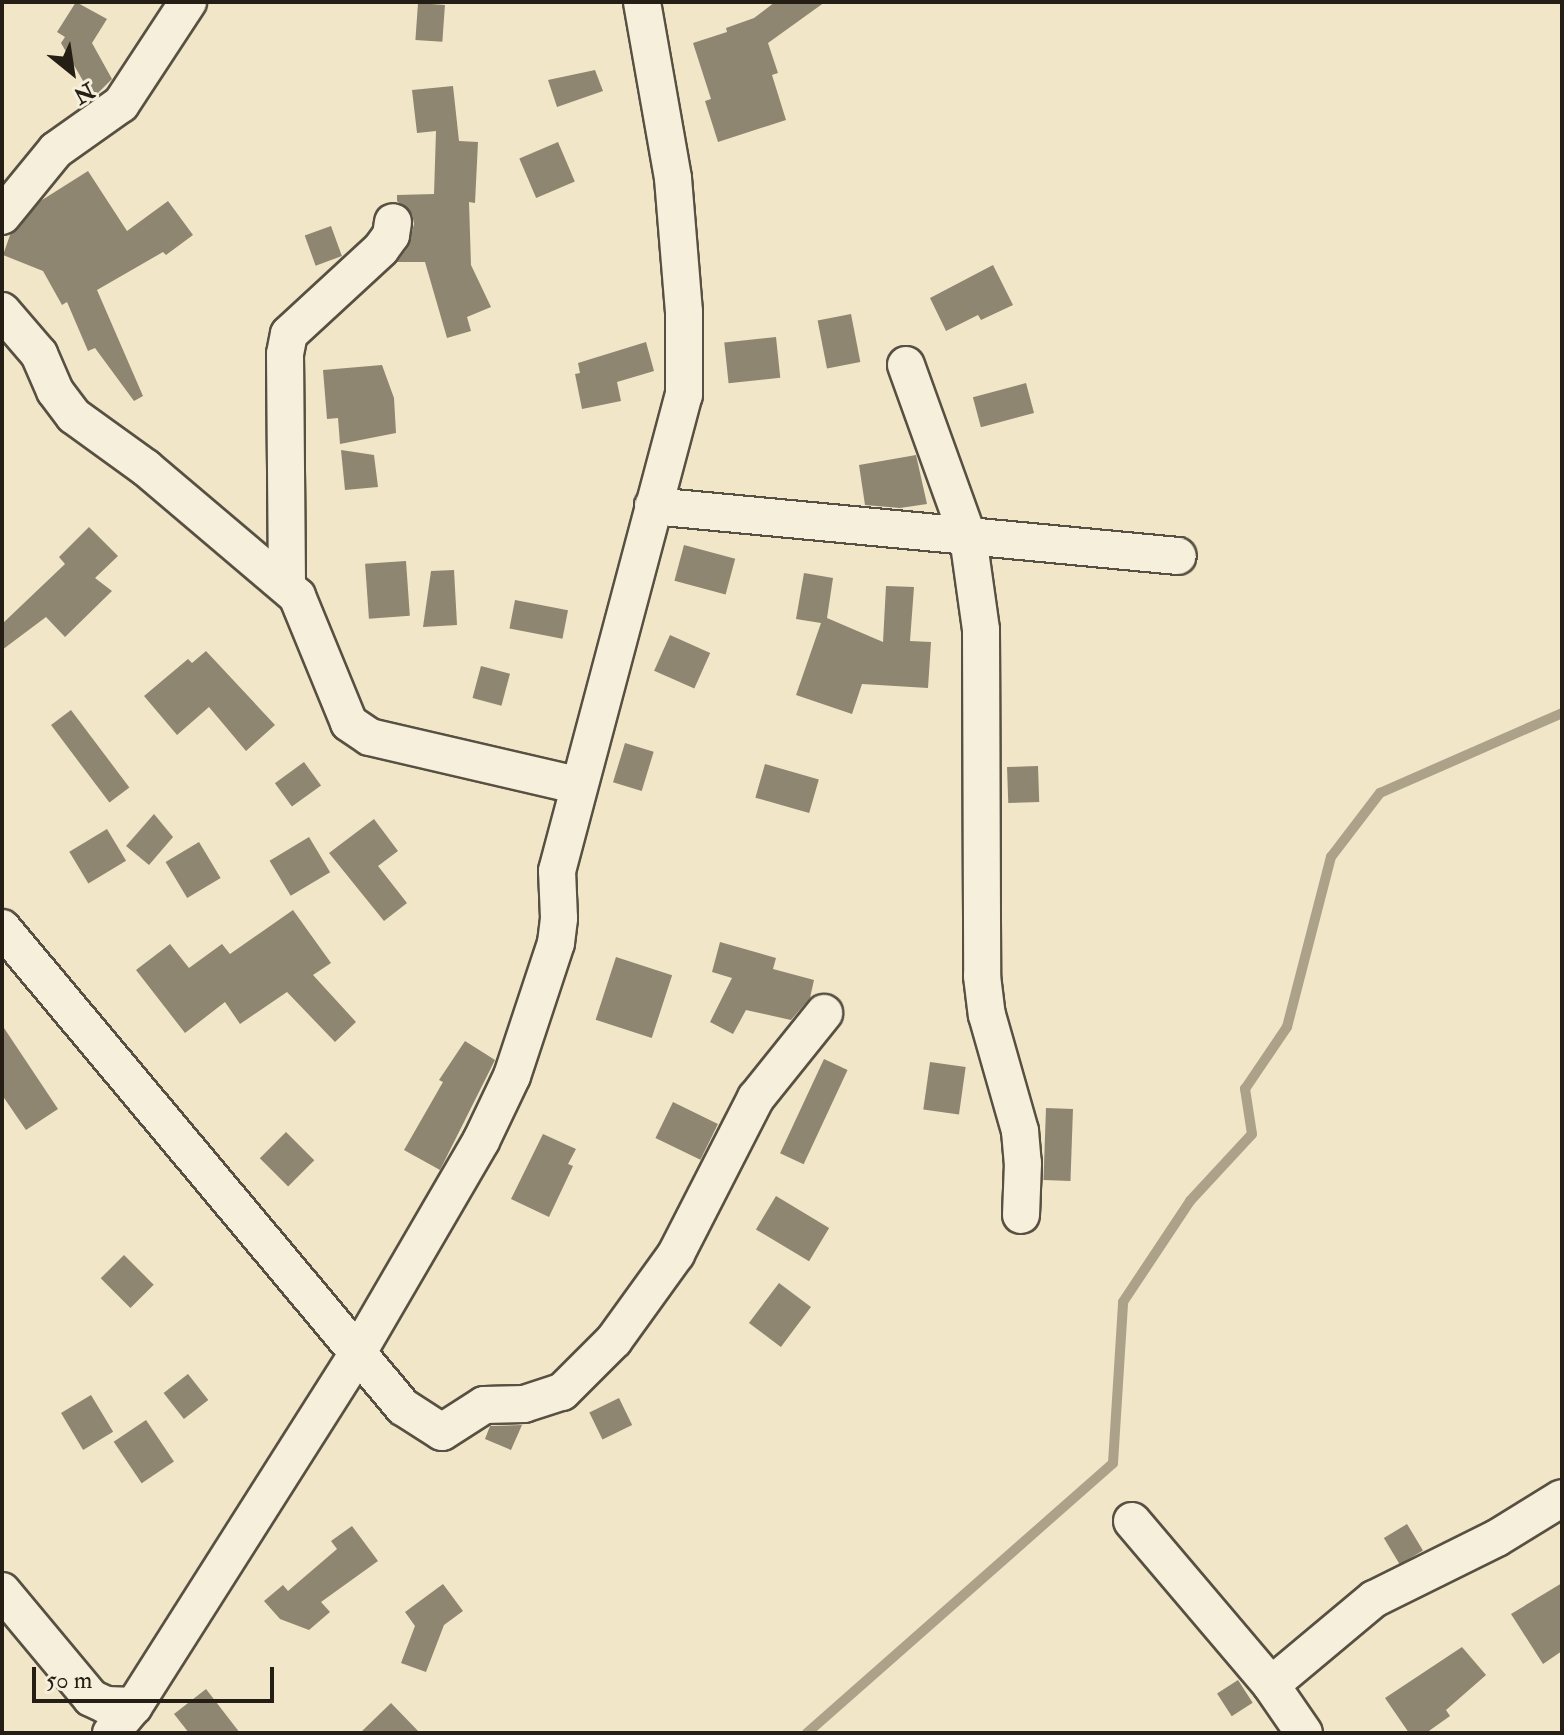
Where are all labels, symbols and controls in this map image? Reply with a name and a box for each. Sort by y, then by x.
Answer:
north arrow [32,32,112,112]
text: N [68,76,100,110]
scale bar [36,1651,278,1701]
text: 50 m [46,1665,92,1696]

